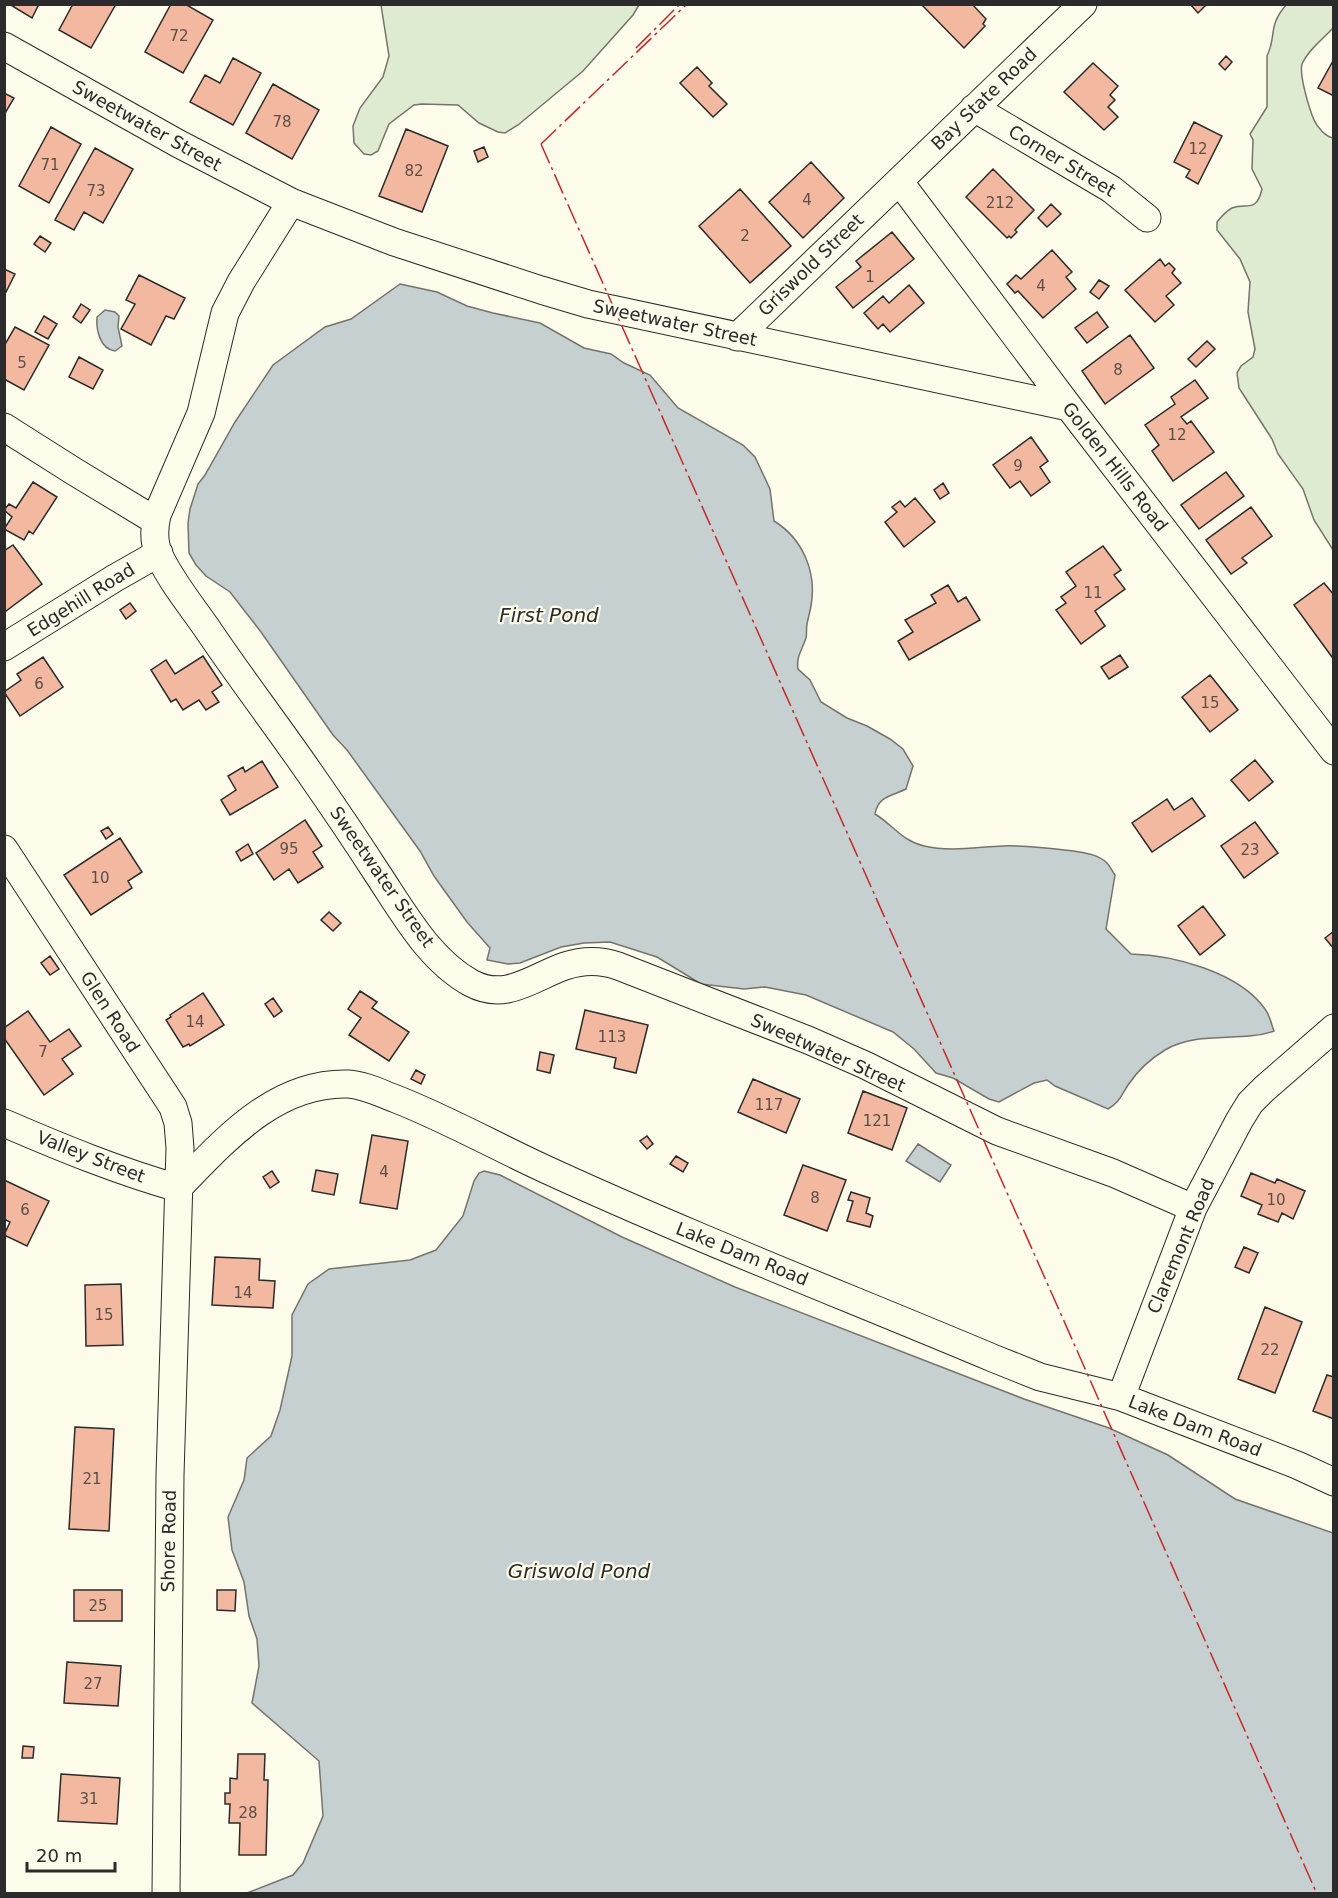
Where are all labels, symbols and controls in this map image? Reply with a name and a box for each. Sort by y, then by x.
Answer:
house number: 72 [169,27,189,45]
street label: Bay State Road [927,43,1041,154]
street label: Sweetwater Street [69,76,225,175]
house number: 78 [272,113,292,131]
street label: Corner Street [1005,120,1120,201]
house number: 12 [1188,140,1208,158]
house number: 71 [40,156,60,174]
house number: 82 [404,162,424,180]
house number: 73 [86,182,106,200]
house number: 4 [802,191,812,209]
house number: 212 [986,194,1014,212]
street label: Griswold Street [754,209,868,320]
house number: 2 [740,227,750,245]
house number: 1 [865,268,875,286]
house number: 4 [1036,277,1046,295]
street label: Sweetwater Street [591,295,759,350]
house number: 5 [17,354,27,372]
house number: 8 [1113,361,1123,379]
street label: Golden Hills Road [1058,398,1172,536]
house number: 12 [1167,426,1187,444]
house number: 9 [1013,457,1023,475]
street label: Edgehill Road [23,558,138,641]
house number: 11 [1083,584,1103,602]
water label: First Pond [499,603,599,627]
house number: 6 [34,675,44,693]
house number: 15 [1200,694,1220,712]
street label: Sweetwater Street [326,802,439,951]
house number: 95 [279,840,299,858]
house number: 23 [1240,841,1260,859]
house number: 10 [90,869,110,887]
street label: Glen Road [76,967,144,1056]
street label: Sweetwater Street [748,1009,909,1096]
house number: 14 [185,1013,205,1031]
house number: 113 [598,1028,626,1046]
house number: 7 [38,1043,48,1061]
house number: 117 [755,1096,783,1114]
house number: 121 [863,1112,891,1130]
street label: Valley Street [34,1126,148,1187]
house number: 4 [379,1163,389,1181]
street label: Claremont Road [1143,1175,1218,1316]
house number: 8 [810,1189,820,1207]
house number: 10 [1266,1191,1286,1209]
house number: 6 [20,1201,30,1219]
street label: Lake Dam Road [673,1217,811,1290]
house number: 14 [233,1284,253,1302]
house number: 15 [94,1306,114,1324]
house number: 22 [1260,1341,1280,1359]
street label: Lake Dam Road [1126,1390,1265,1461]
house number: 21 [82,1470,102,1488]
street label: Shore Road [157,1489,180,1593]
water label: Griswold Pond [508,1559,651,1583]
house number: 25 [88,1597,108,1615]
house number: 27 [83,1675,103,1693]
house number: 31 [79,1790,99,1808]
house number: 28 [238,1804,258,1822]
scale bar [27,1835,116,1873]
text: 20 m [36,1845,82,1866]

